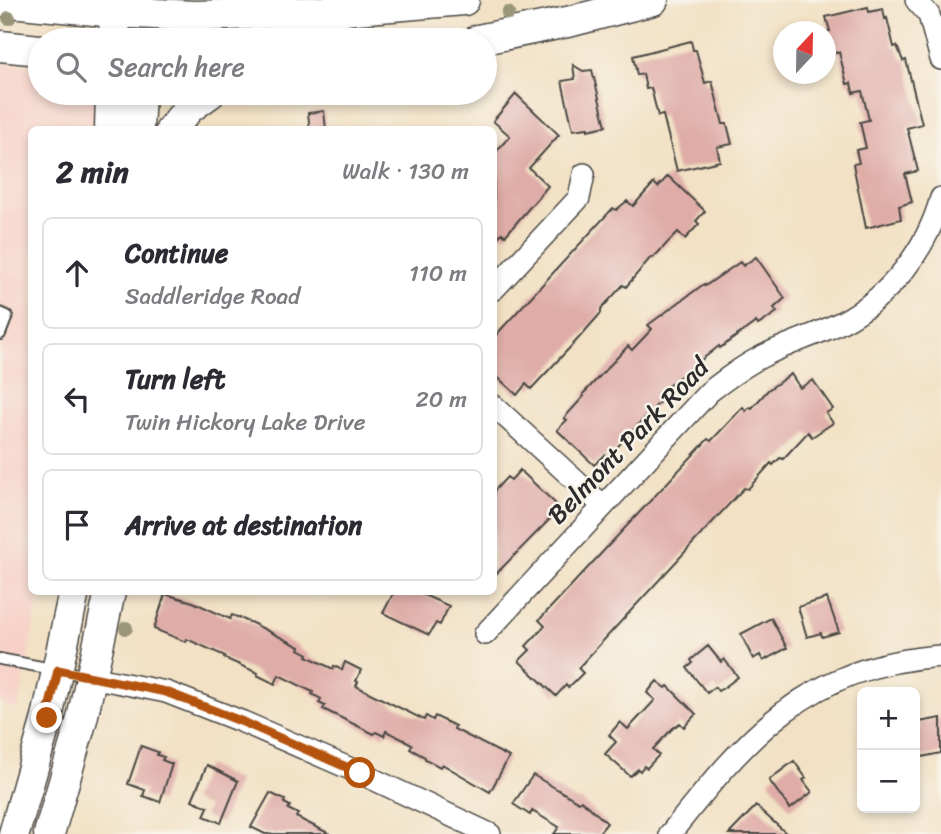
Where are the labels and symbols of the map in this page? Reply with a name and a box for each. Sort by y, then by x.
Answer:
north arrow [773,21,836,84]
street label: Belmont Park Road [536,345,722,536]
route end [31,702,62,733]
route start [344,757,375,788]

